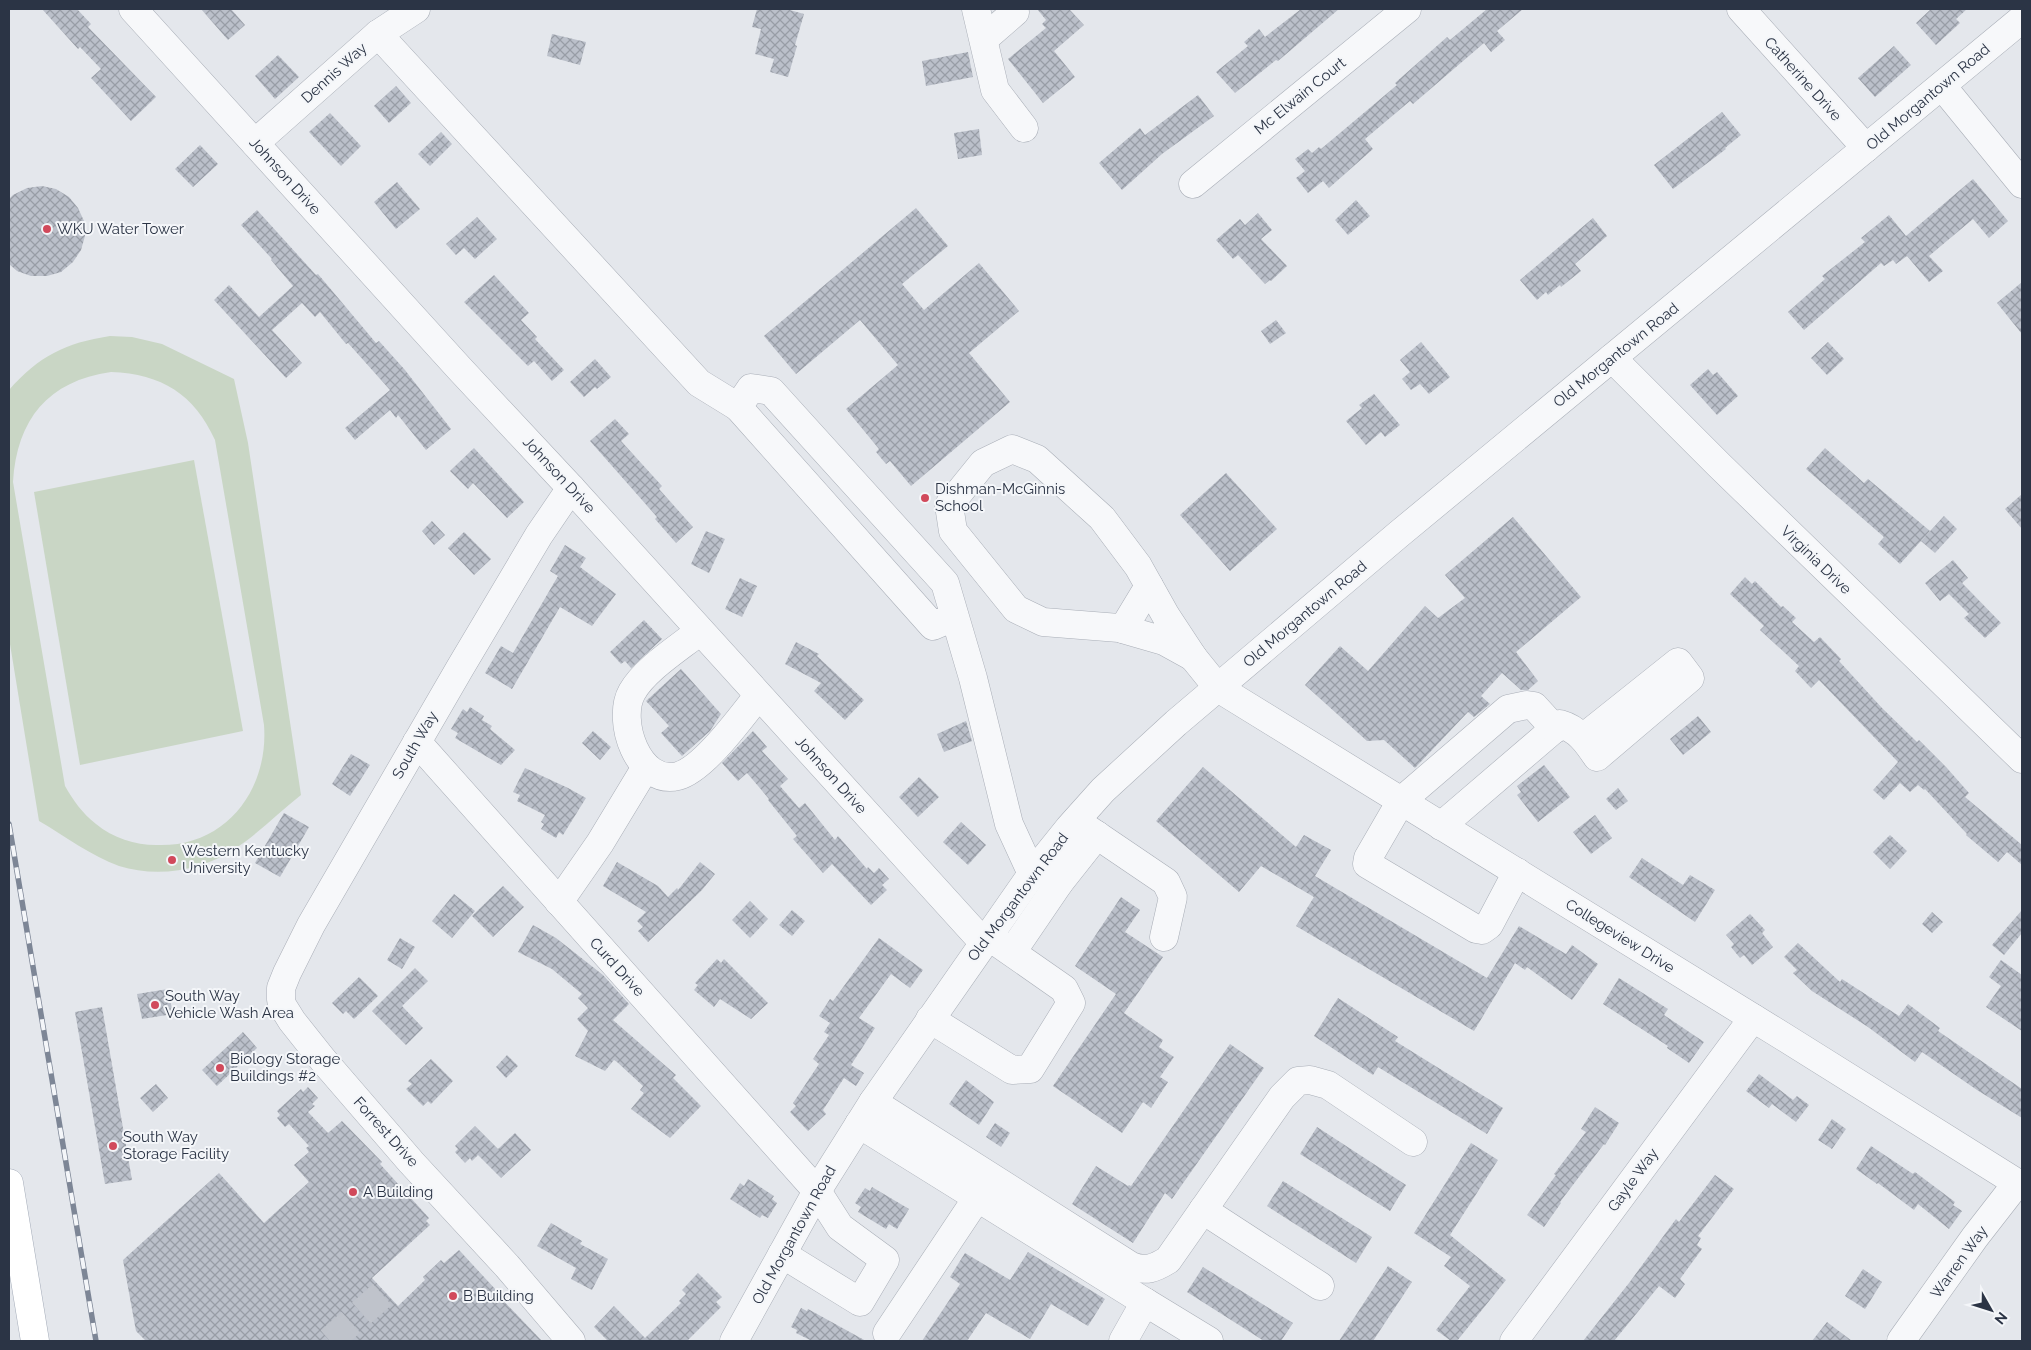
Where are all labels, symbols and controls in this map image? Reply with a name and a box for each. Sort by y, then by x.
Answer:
street label: Catherine Drive [1761,33,1846,125]
street label: Dennis Way [298,39,370,107]
street label: Old Morgantown Road [1862,40,1994,154]
street label: Mc Elwain Court [1251,54,1349,138]
street label: Johnson Drive [246,134,325,219]
place label: WKU Water Tower [57,220,185,238]
marker: WKU Water Tower [41,223,53,235]
street label: Old Morgantown Road [1550,299,1682,411]
street label: Johnson Drive [519,433,599,517]
place label: Dishman-McGinnis School [935,480,1065,515]
marker: Dishman-McGinnis School [919,492,931,504]
street label: Virginia Drive [1777,522,1855,598]
street label: Old Morgantown Road [1239,557,1371,671]
street label: South Way [388,708,442,782]
street label: Johnson Drive [792,733,871,818]
street label: Old Morgantown Road [964,829,1072,965]
place label: Western Kentucky University [182,842,309,877]
marker: Western Kentucky University [166,854,178,866]
street label: Collegeview Drive [1562,895,1678,977]
street label: Curd Drive [586,934,648,1000]
place label: South Way Vehicle Wash Area [165,987,294,1022]
marker: South Way Vehicle Wash Area [149,999,161,1011]
place label: Biology Storage Buildings #2 [230,1050,340,1085]
marker: Biology Storage Buildings #2 [214,1062,226,1074]
street label: Forrest Drive [350,1093,422,1171]
place label: South Way Storage Facility [123,1128,229,1163]
marker: South Way Storage Facility [107,1140,119,1152]
street label: Gayle Way [1604,1145,1662,1215]
street label: Old Morgantown Road [748,1162,840,1308]
place label: A Building [363,1183,433,1201]
marker: A Building [347,1186,359,1198]
street label: Warren Way [1927,1222,1991,1302]
north arrow [1966,1285,2016,1335]
place label: B Building [463,1287,534,1305]
marker: B Building [447,1290,459,1302]
text: N [1992,1309,2011,1327]

